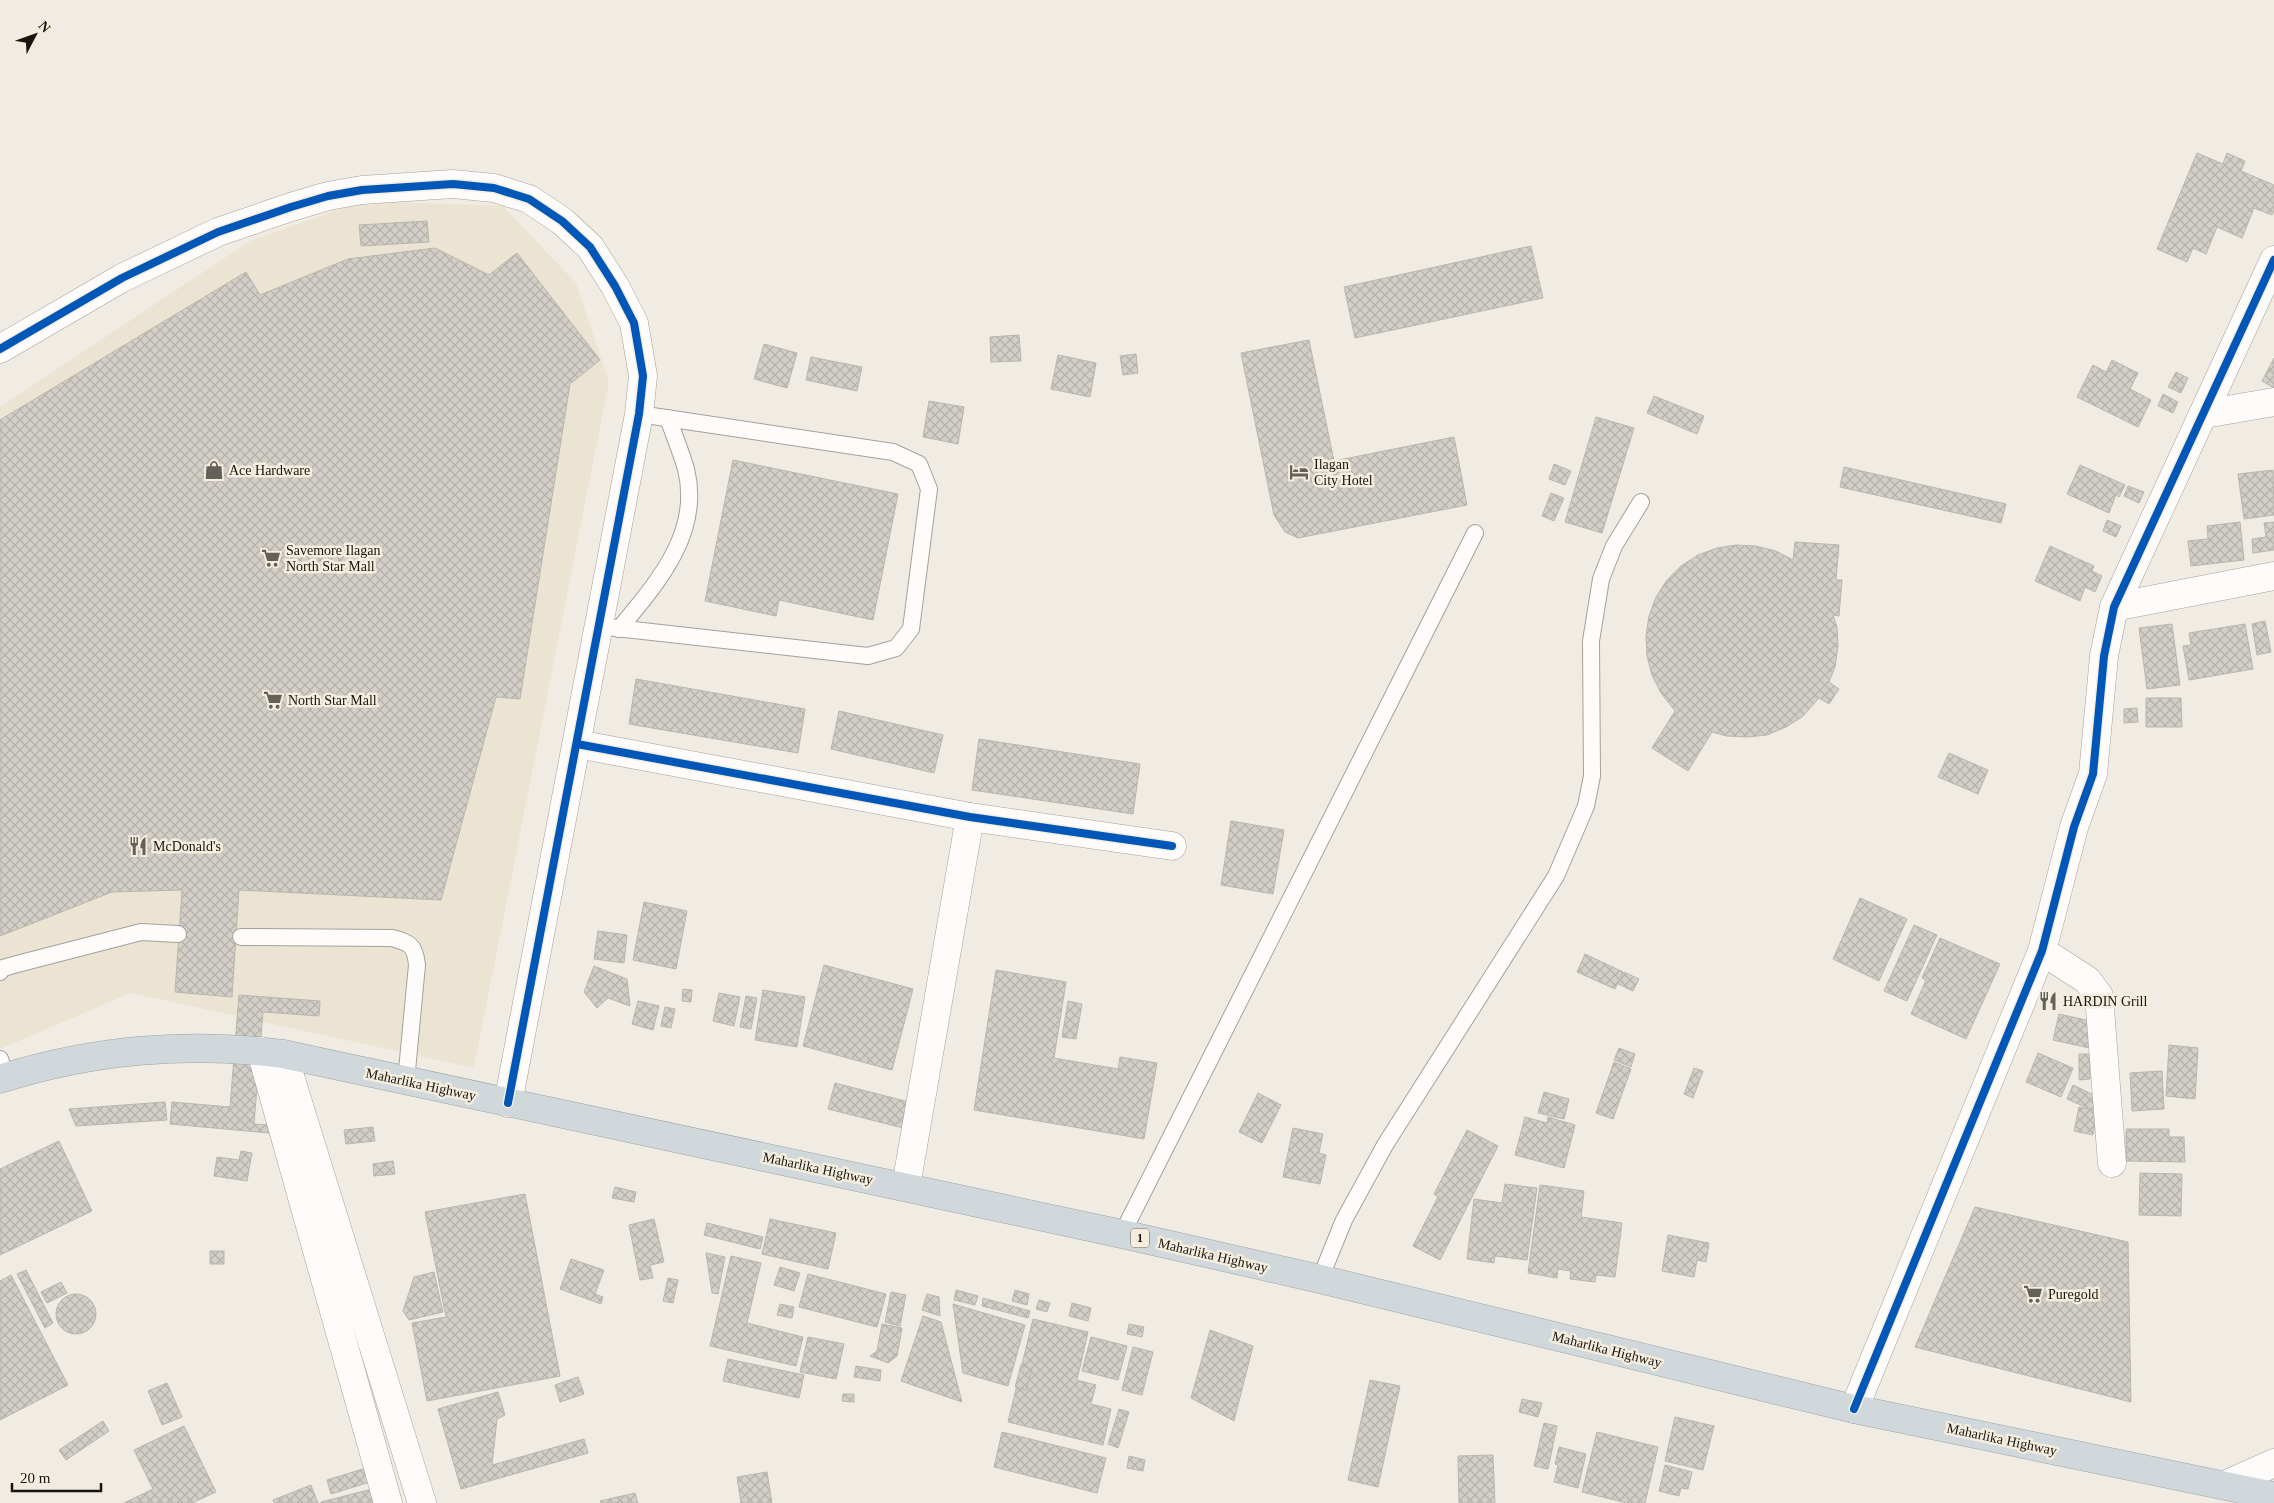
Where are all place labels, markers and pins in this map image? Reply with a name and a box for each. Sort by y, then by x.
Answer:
place label: Ilagan City Hotel [1314,457,1373,488]
shop icon: Ace Hardware [203,459,225,481]
hotel icon: Ilagan City Hotel [1288,461,1310,483]
place label: Ace Hardware [229,463,310,478]
place label: Savemore Ilagan North Star Mall [286,543,380,574]
supermarket icon: Savemore Ilagan North Star Mall [260,547,282,569]
supermarket icon: North Star Mall [262,689,284,711]
place label: North Star Mall [288,693,377,708]
restaurant icon: McDonald's [127,835,149,857]
place label: McDonald's [153,839,221,854]
restaurant icon: HARDIN Grill [2037,990,2059,1012]
place label: HARDIN Grill [2063,994,2147,1009]
supermarket icon: Puregold [2022,1283,2044,1305]
place label: Puregold [2048,1287,2099,1302]

